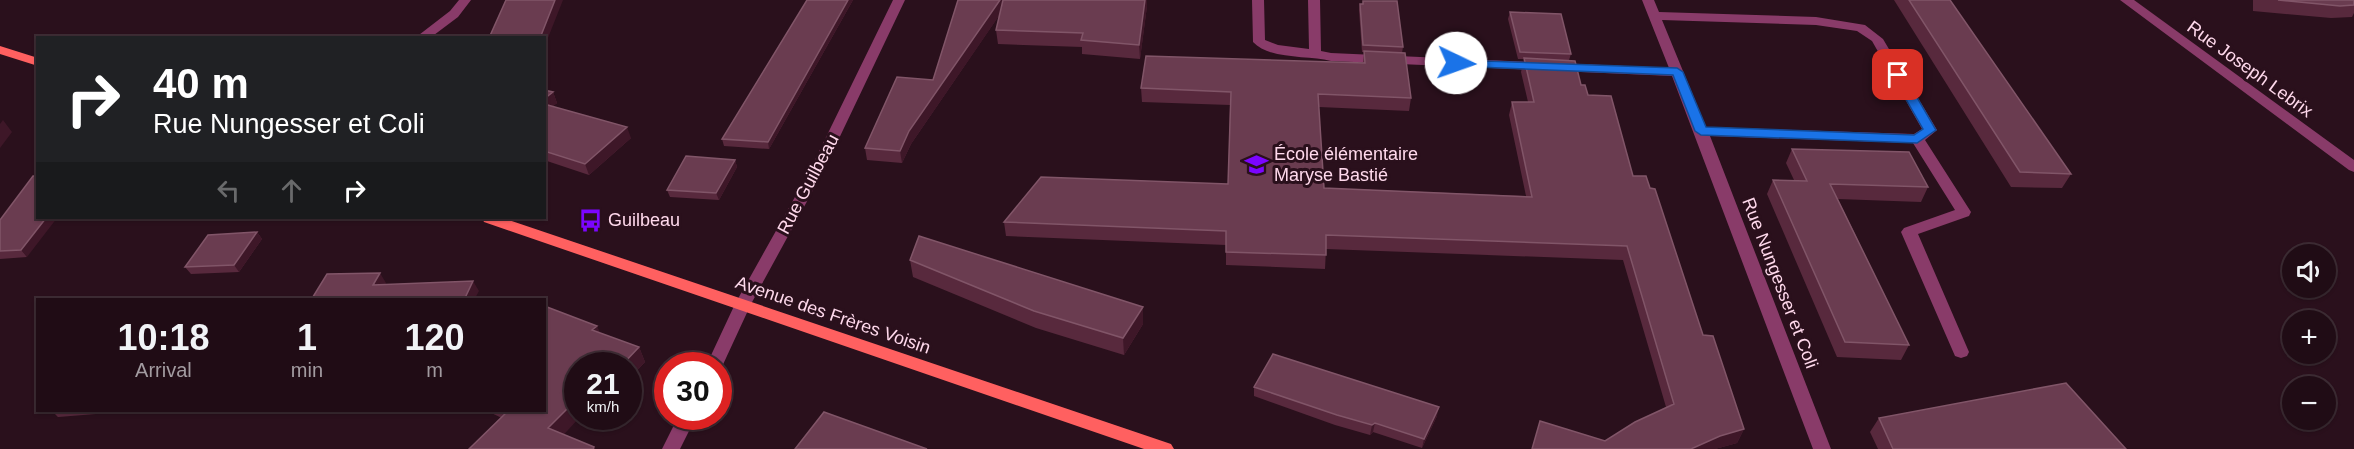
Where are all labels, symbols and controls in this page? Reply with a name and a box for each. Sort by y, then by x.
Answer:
street label: Rue Joseph Lebrix [2183,17,2317,121]
position arrow [1424,31,1488,95]
pin [1872,49,1923,100]
icon: arrive [1881,58,1914,91]
icon: right [54,60,132,138]
text: 40 m [153,60,249,107]
text: Rue Nungesser et Coli [153,109,425,139]
street label: Rue Guilbeau [773,131,843,237]
place label: École élémentaire Maryse Bastié [1274,144,1418,185]
school or university icon: École élémentaire Maryse Bastié [1243,151,1269,177]
icon: left [212,174,245,207]
icon: ahead [275,174,308,207]
icon: right [338,174,371,207]
street label: Rue Nungesser et Coli [1738,195,1822,371]
bus stop icon: Guilbeau [577,207,603,233]
place label: Guilbeau [608,210,680,230]
map controls [2282,244,2336,430]
button: sound [2282,244,2336,298]
street label: Avenue des Frères Voisin [733,272,933,358]
button: + [2282,310,2336,364]
text: 10:18 [117,317,209,358]
text: 1 [297,317,317,358]
text: 120 [404,317,465,358]
speed limit sign: 30 [654,352,732,430]
text: Arrival [135,359,192,381]
text: min [291,359,323,381]
text: m [426,359,443,381]
text: 21 [586,367,620,400]
button: − [2282,376,2336,430]
text: km/h [587,398,619,415]

